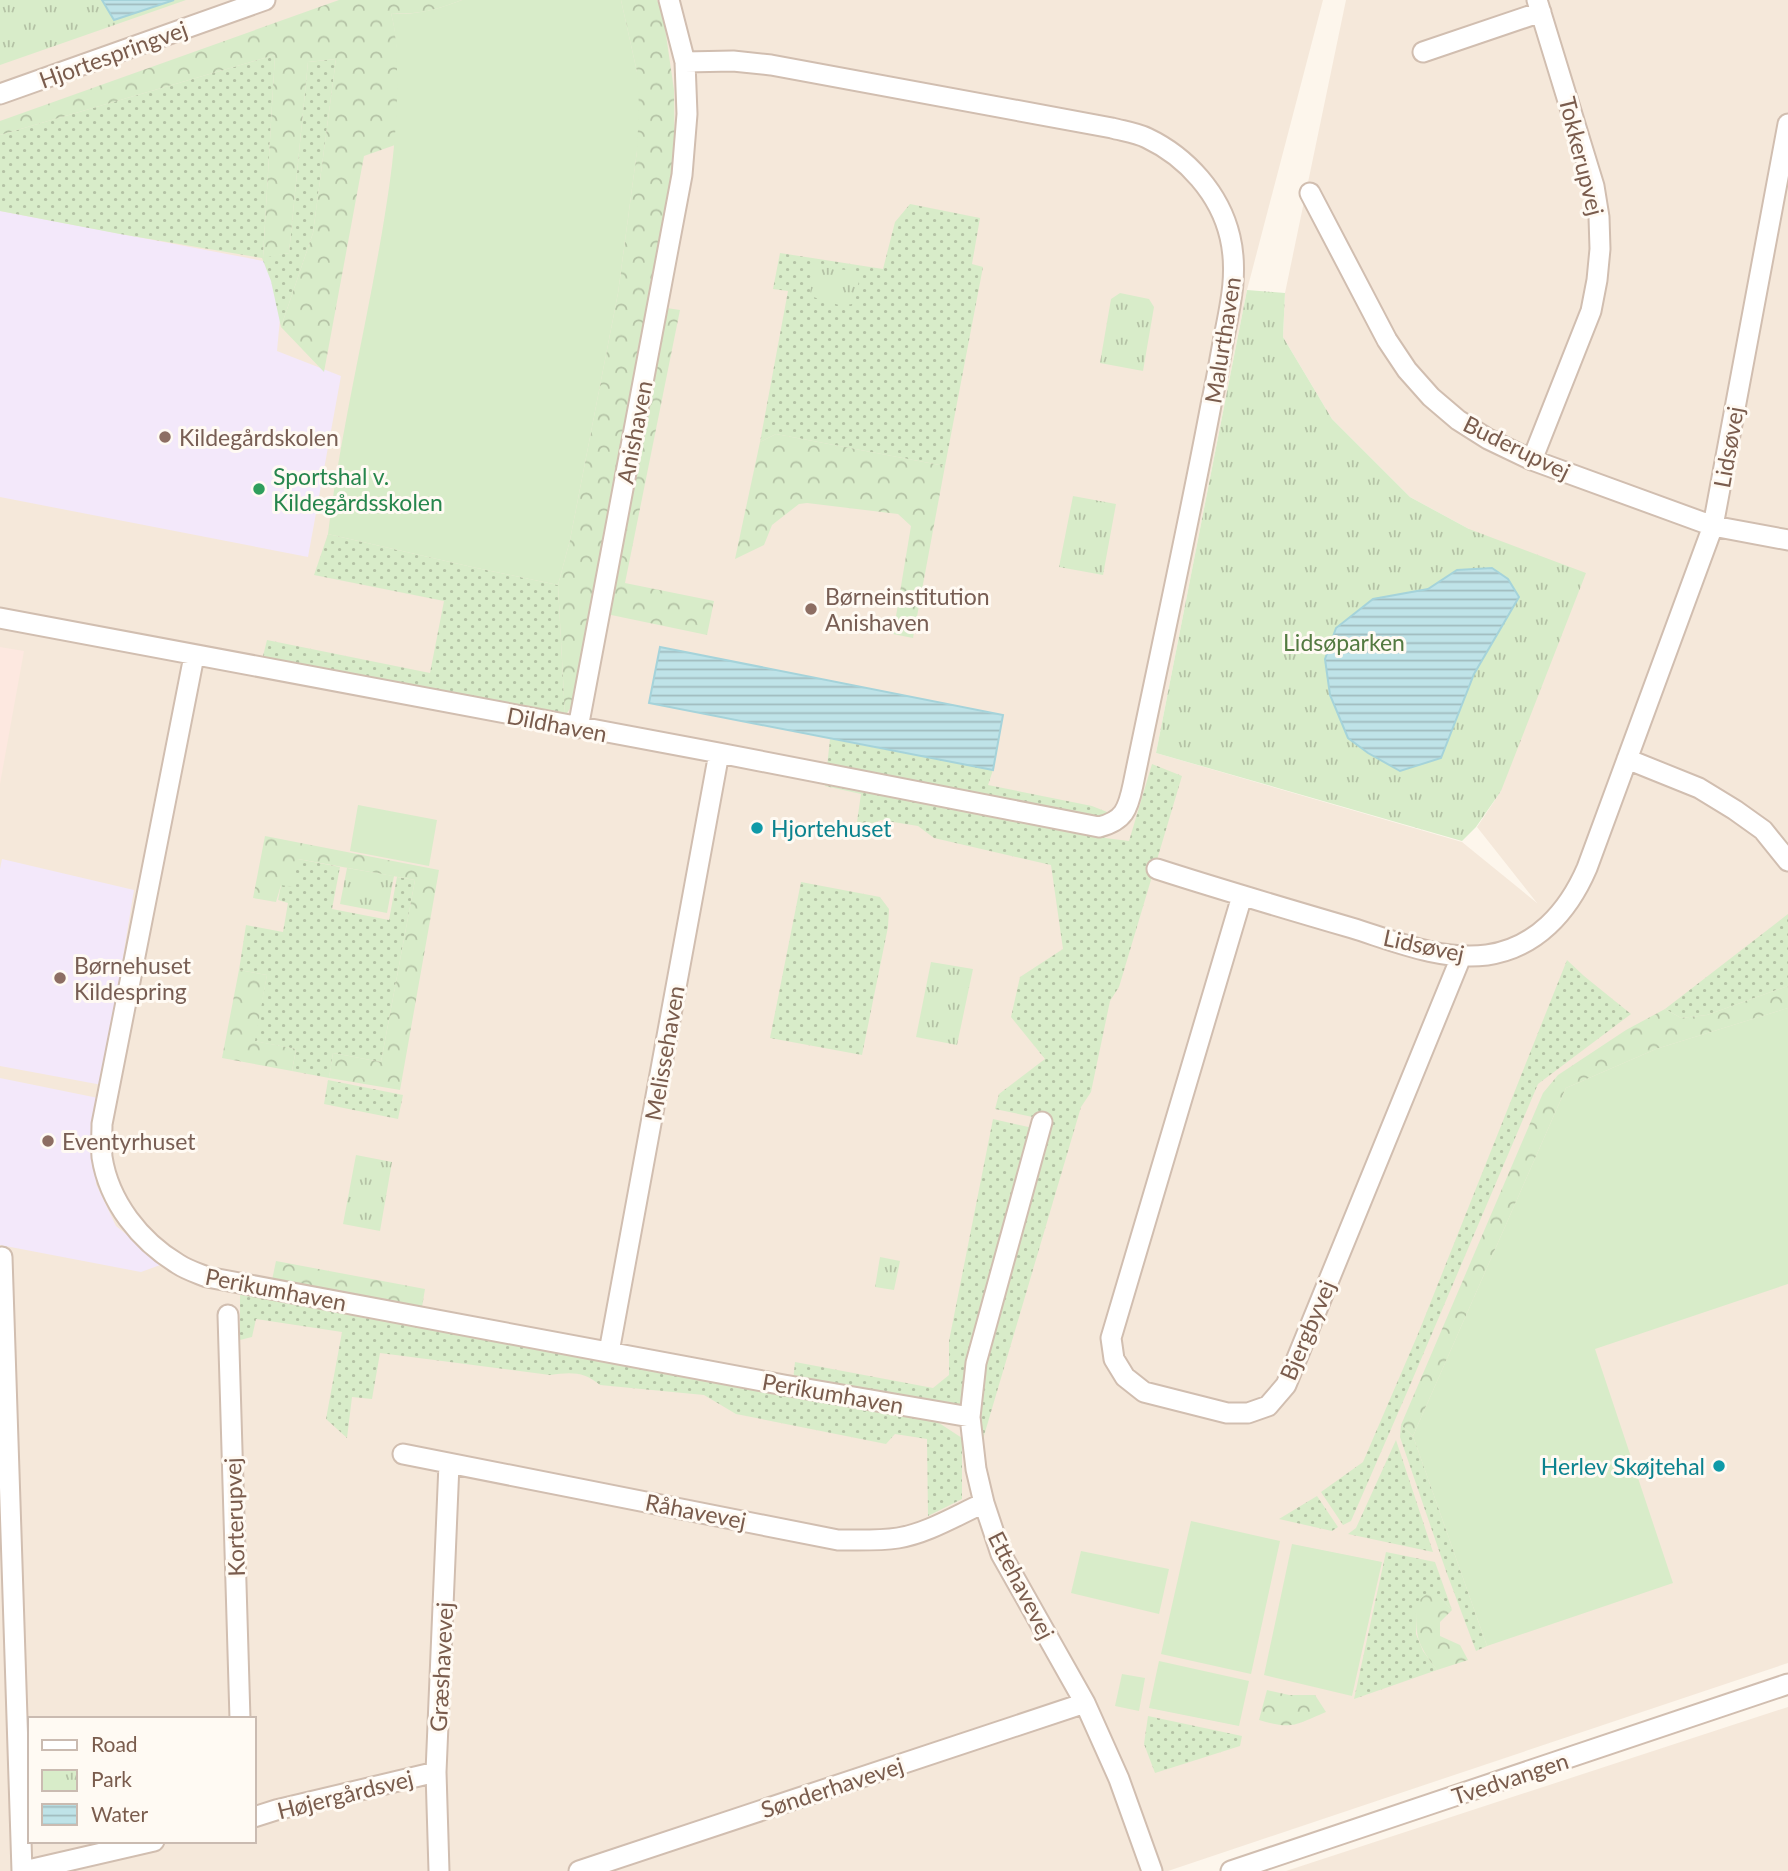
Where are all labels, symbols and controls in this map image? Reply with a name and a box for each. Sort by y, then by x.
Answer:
street label: Hjortespringvej [35,14,191,94]
street label: Tokkerupvej [1554,94,1610,218]
street label: Malurthaven [1198,275,1246,405]
street label: Anishaven [610,378,658,486]
street label: Lidsøvej [1707,404,1749,490]
street label: Buderupvej [1459,409,1575,485]
place label: Kildegårdskolen [179,423,339,451]
marker: Kildegårdskolen [157,429,173,445]
place label: Sportshal v. Kildegårdsskolen [273,462,443,516]
marker: Sportshal v. Kildegårdsskolen [251,481,267,497]
place label: Børneinstitution Anishaven [825,582,990,636]
marker: Børneinstitution Anishaven [803,601,819,617]
park label: Lidsøparken [1283,628,1405,656]
street label: Dildhaven [504,701,610,747]
place label: Hjortehuset [771,814,892,842]
marker: Hjortehuset [749,820,765,836]
street label: Lidsøvej [1381,923,1467,967]
place label: Børnehuset Kildespring [74,951,192,1005]
marker: Børnehuset Kildespring [52,970,68,986]
street label: Melissehaven [638,983,690,1123]
place label: Eventyrhuset [62,1127,196,1155]
marker: Eventyrhuset [40,1133,56,1149]
street label: Perikumhaven [203,1262,349,1316]
street label: Bjergbyvej [1273,1276,1341,1384]
street label: Perikumhaven [760,1367,906,1419]
place label: Herlev Skøjtehal [1541,1452,1705,1480]
street label: Korterupvej [218,1457,250,1577]
marker: Herlev Skøjtehal [1711,1458,1727,1474]
street label: Råhavevej [643,1487,749,1535]
street label: Ettehavevej [983,1526,1061,1644]
street label: Græshavevej [424,1601,458,1733]
legend [28,1717,256,1843]
text: Road [91,1731,138,1756]
street label: Tvedvangen [1448,1746,1572,1810]
street label: Sønderhavevej [757,1751,907,1823]
street label: Højergårdsvej [274,1764,416,1824]
text: Park [91,1766,132,1791]
text: Water [91,1801,148,1826]

